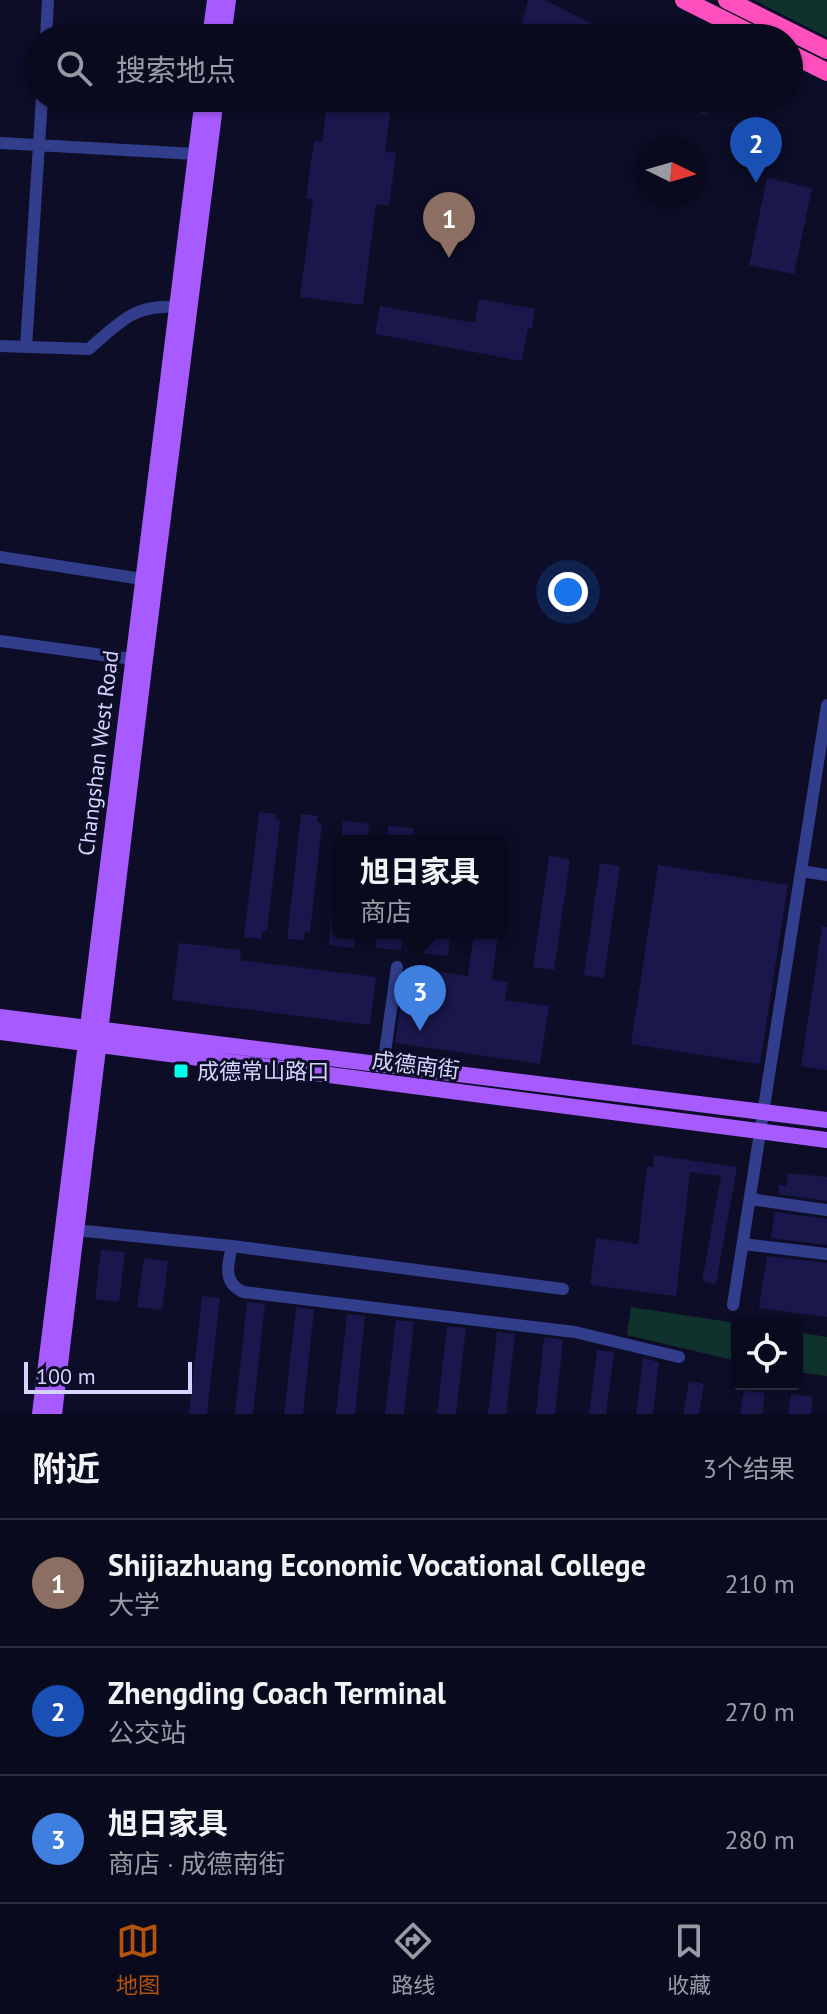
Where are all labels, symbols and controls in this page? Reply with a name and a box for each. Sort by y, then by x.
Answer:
search box [24,24,803,112]
icon: search [52,46,96,90]
text: 搜索地点 [116,50,236,89]
pin: 2 [730,117,782,183]
north arrow [635,136,707,208]
pin: 1 [423,192,475,258]
your location [548,572,588,612]
street label: Changshan West Road [72,649,124,857]
popup [332,835,508,939]
text: 旭日家具 [360,851,480,890]
text: 商店 [360,895,412,928]
pin: 3 [394,965,446,1031]
street label: 成德南街 [371,1046,461,1084]
place label: 成德常山路口 [197,1057,329,1085]
marker: 成德常山路口 [172,1062,190,1080]
map controls [731,1318,803,1390]
button: locate [731,1318,803,1390]
scale bar [24,1358,192,1394]
text: 100 m [36,1362,96,1390]
text: 附近 [32,1446,100,1490]
text: 3个结果 [703,1452,795,1485]
text: Shijiazhuang Economic Vocational College [108,1545,646,1584]
text: 1 [51,1567,65,1600]
text: 210 m [724,1567,795,1600]
text: 大学 [108,1588,160,1621]
text: Zhengding Coach Terminal [108,1673,446,1712]
text: 2 [51,1695,65,1728]
text: 270 m [724,1695,795,1728]
text: 公交站 [108,1716,186,1749]
text: 旭日家具 [108,1803,228,1842]
text: 3 [51,1823,65,1856]
text: 280 m [724,1823,795,1856]
text: 商店 · 成德南街 [108,1847,285,1880]
tab: 地图 [116,1919,160,1999]
tab: 路线 [391,1919,435,1999]
tab: 收藏 [667,1919,711,1999]

